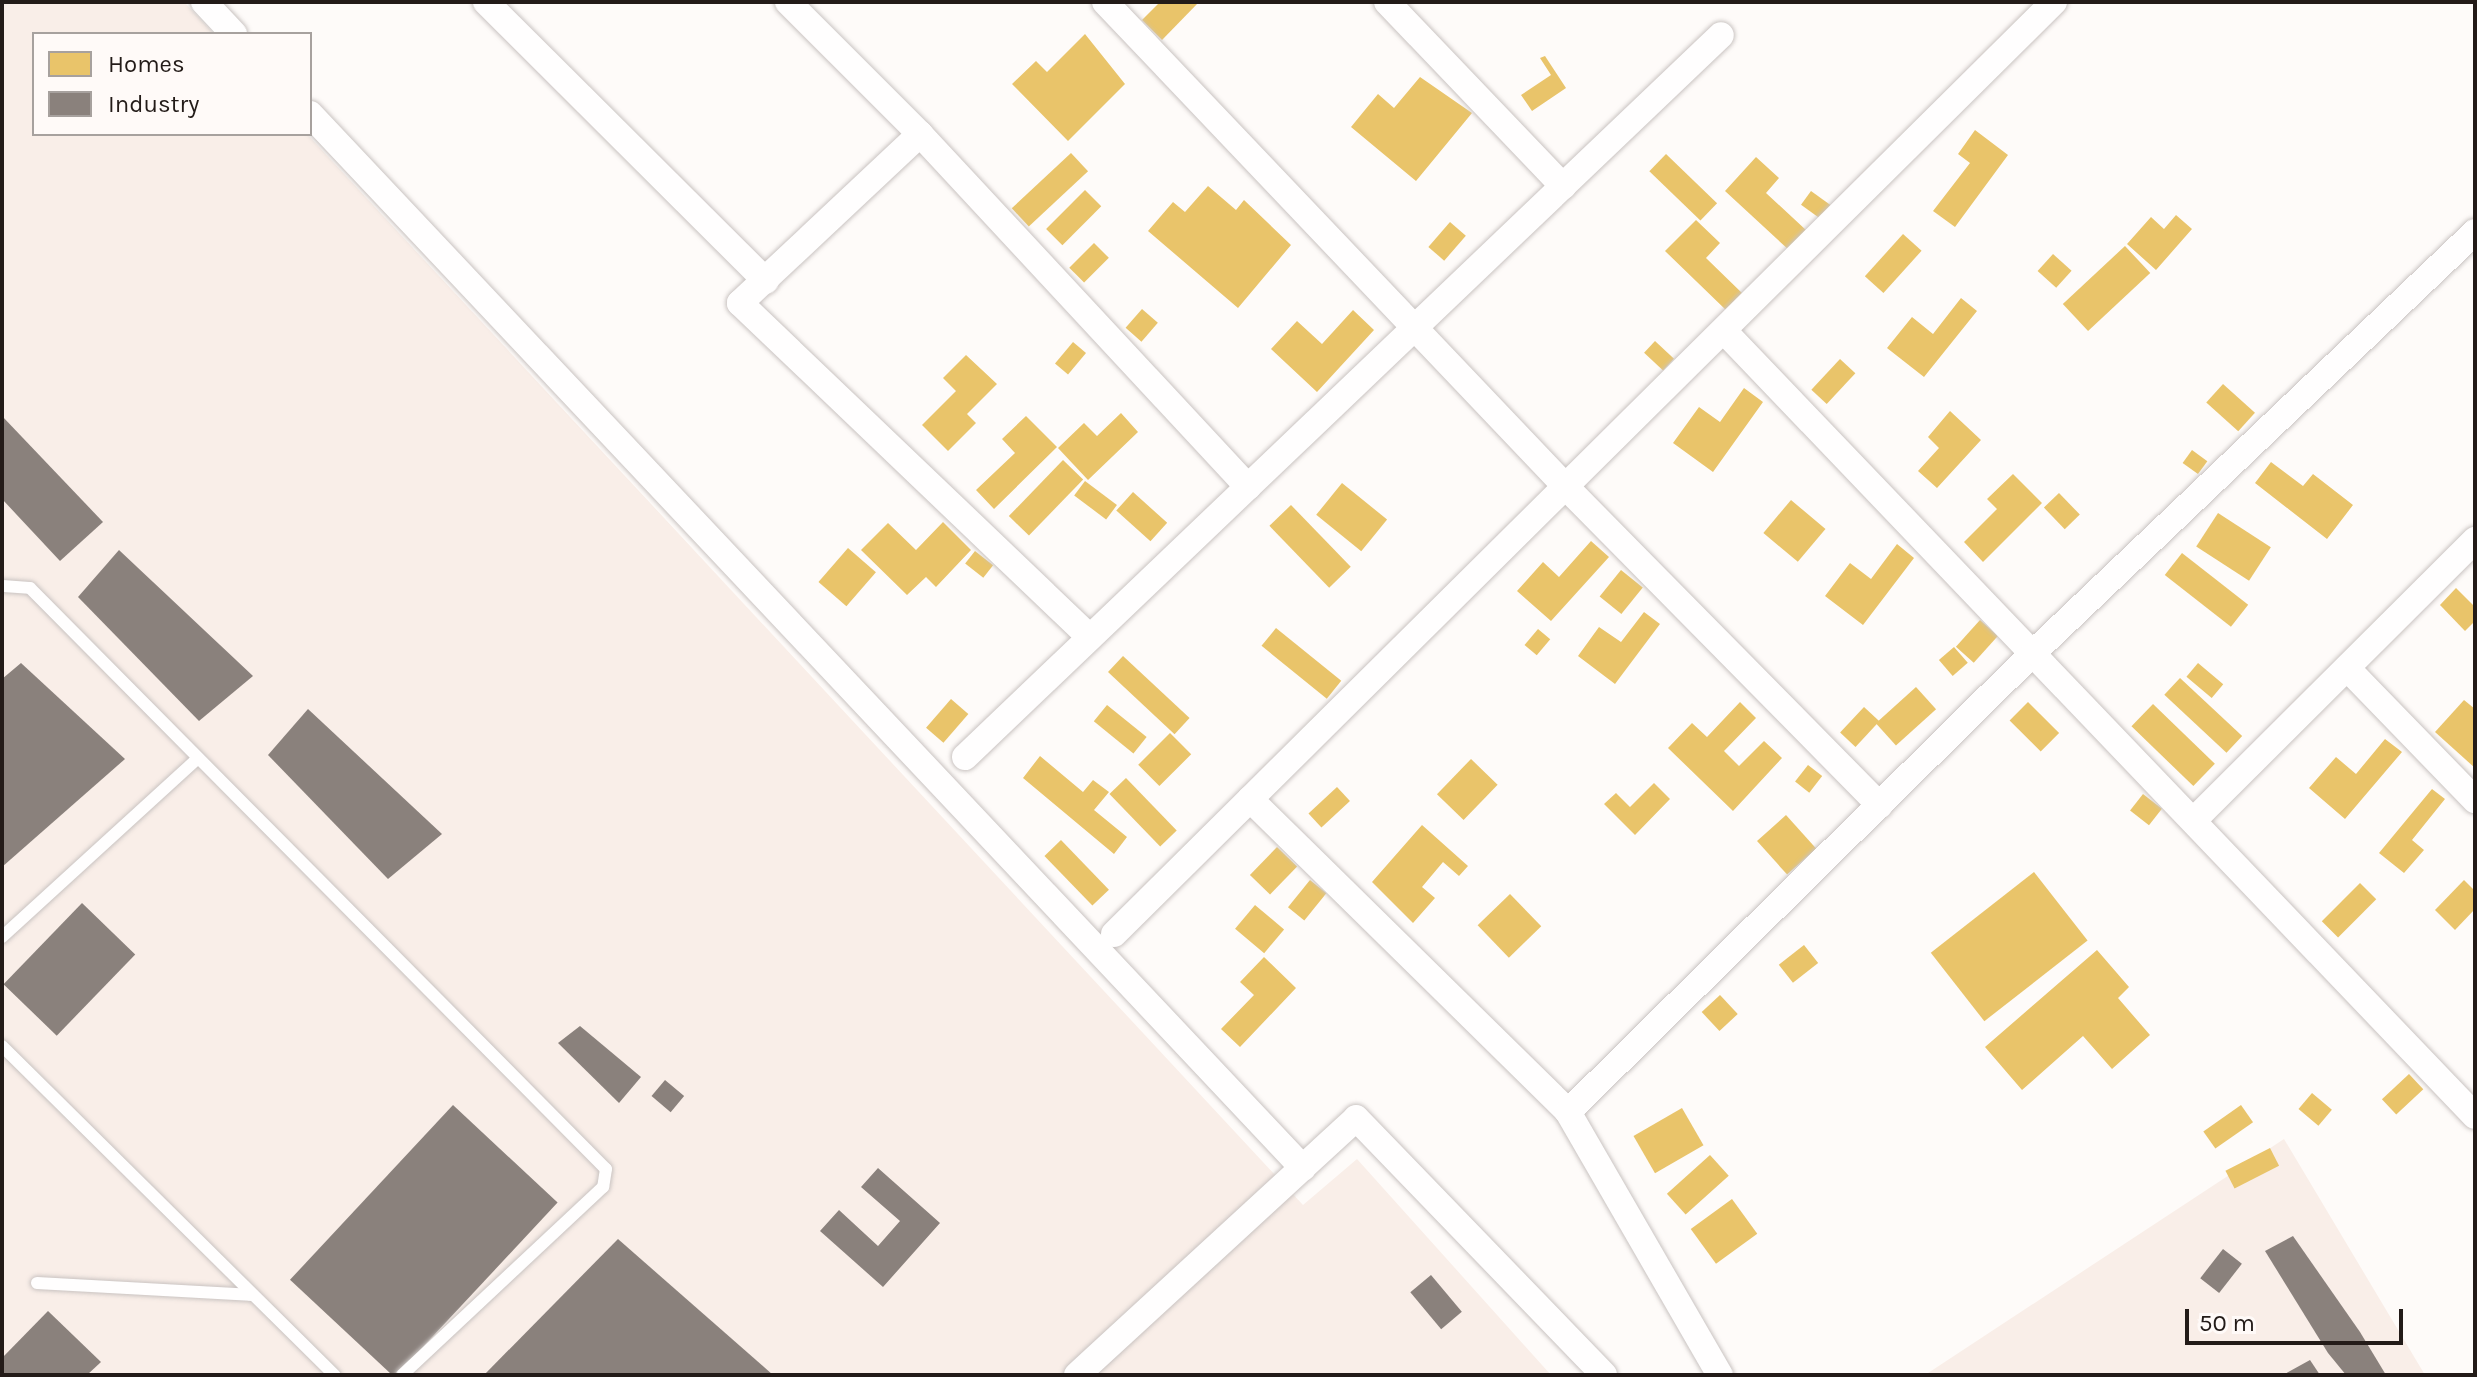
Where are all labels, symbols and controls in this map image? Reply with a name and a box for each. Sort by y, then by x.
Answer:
legend [32,32,312,136]
text: Homes [108,50,185,78]
text: Industry [108,90,199,118]
scale bar [2189,1293,2407,1343]
text: 50 m [2199,1309,2255,1337]

